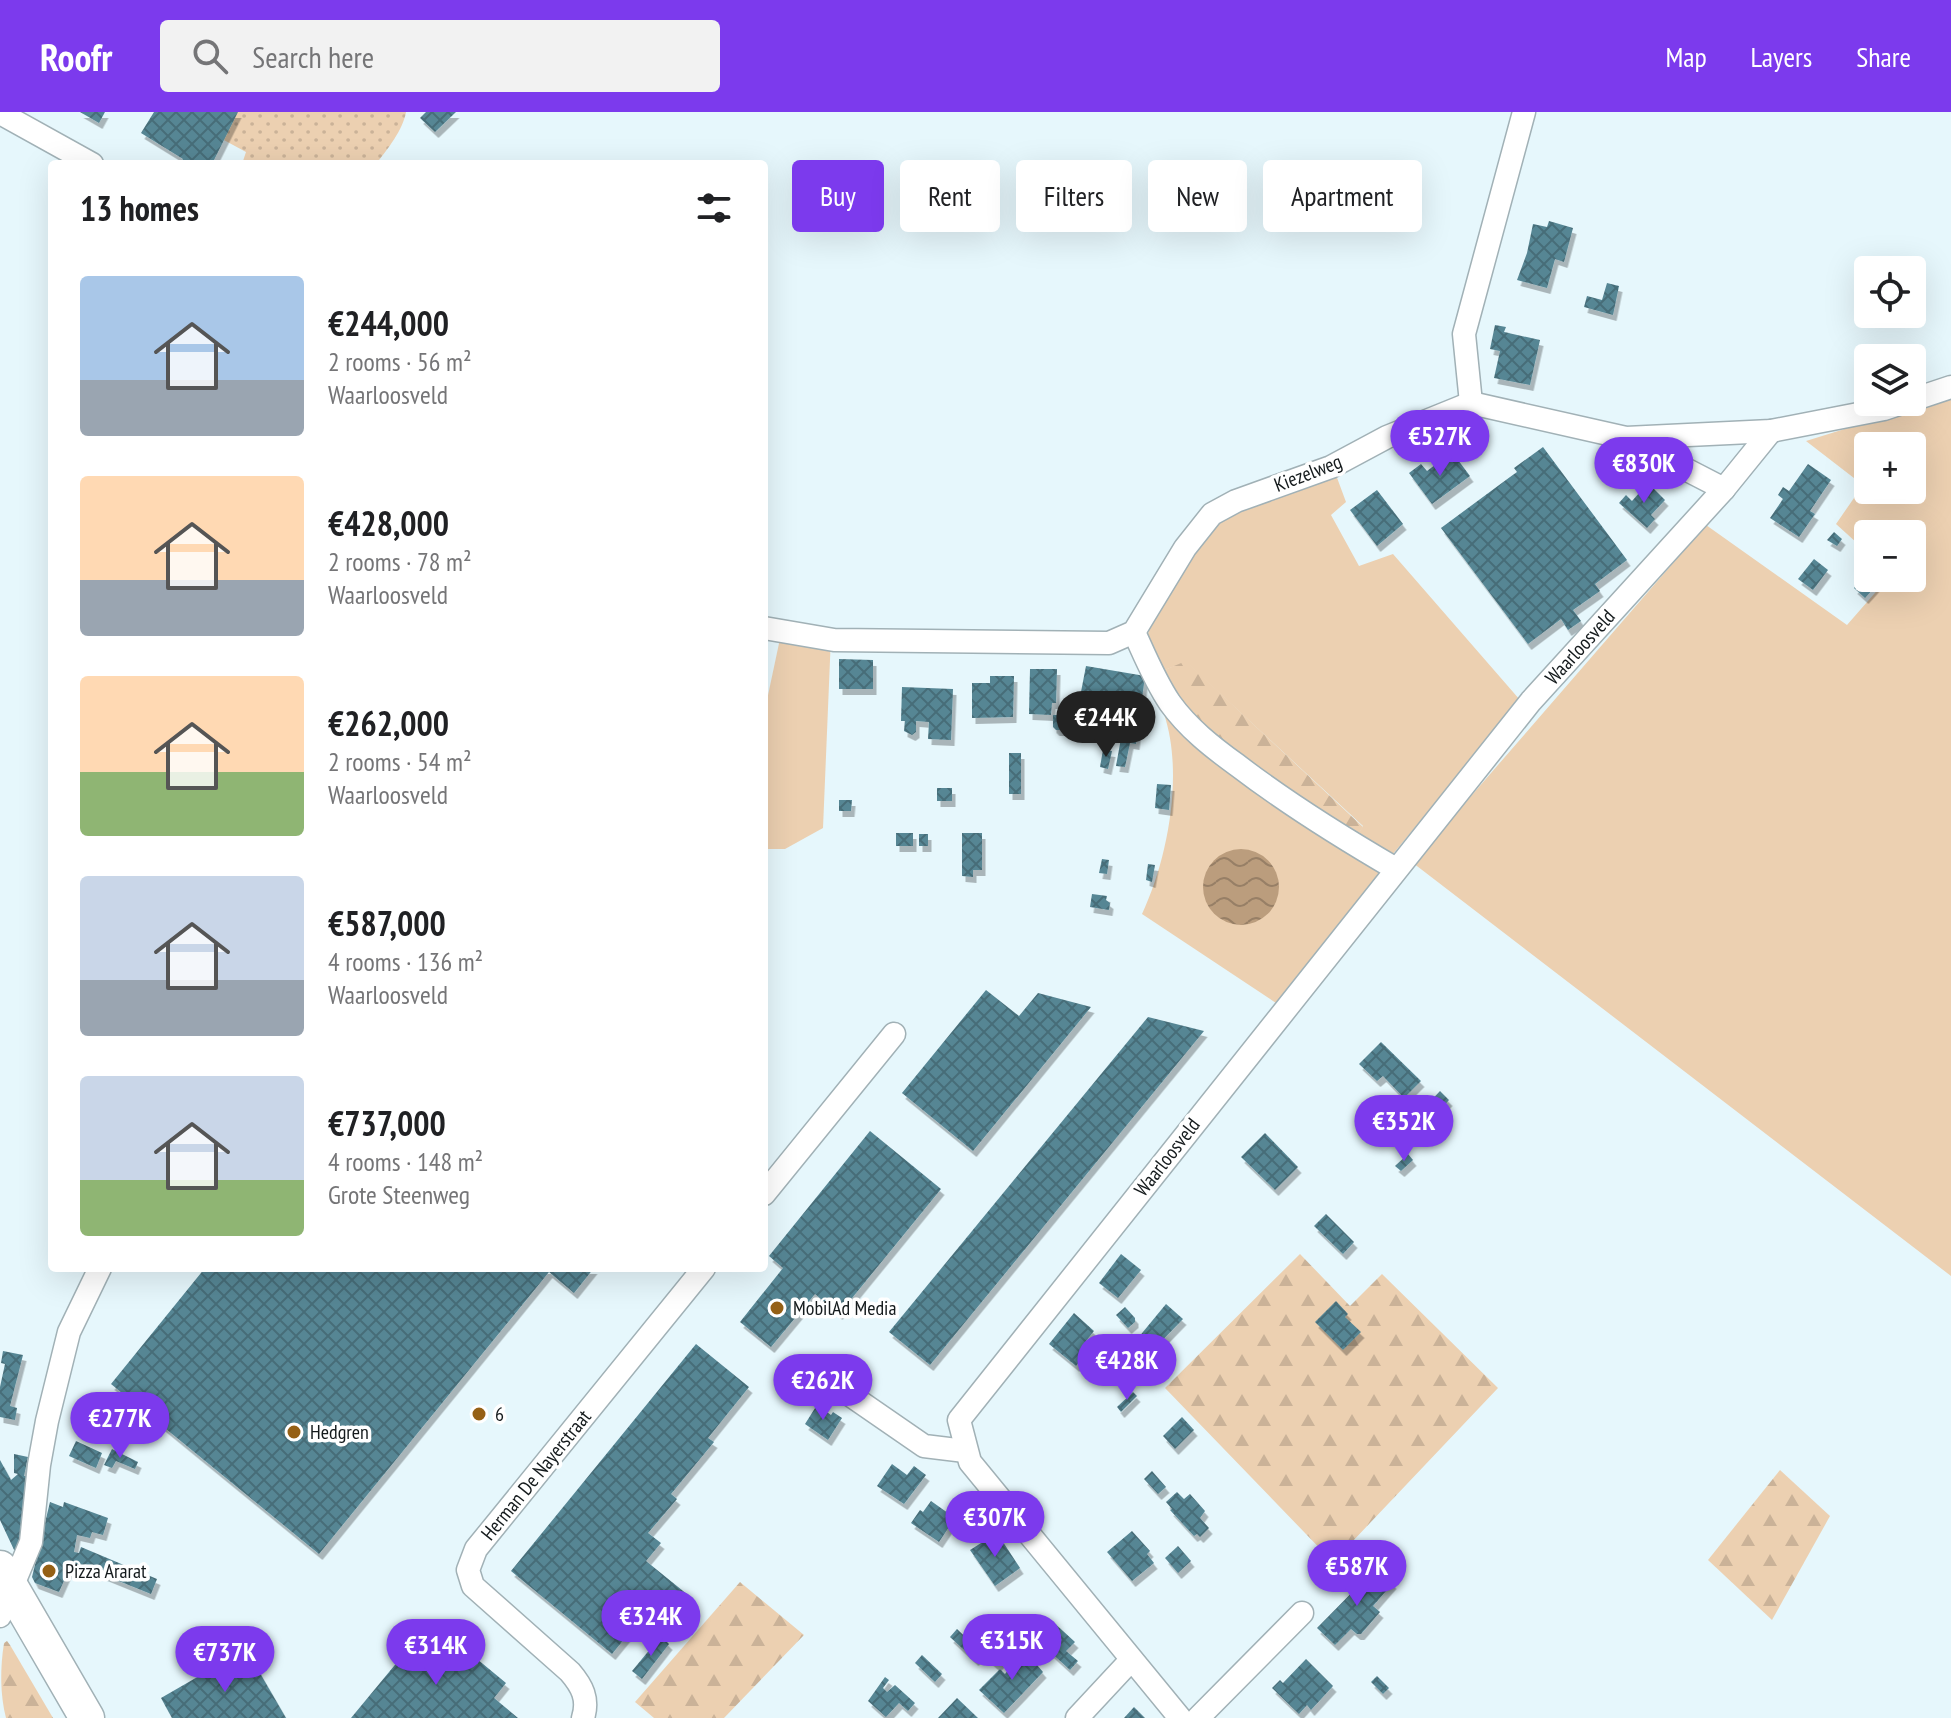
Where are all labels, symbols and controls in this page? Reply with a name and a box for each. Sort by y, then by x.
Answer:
search box [160,20,720,92]
text: Roofr [40,32,112,81]
icon: search [188,34,232,78]
text: Search here [252,37,374,76]
text: Map [1665,38,1707,75]
text: Layers [1751,38,1812,75]
text: Share [1856,38,1911,75]
chip: Buy [792,160,884,232]
chip: Rent [900,160,1000,232]
chip: Filters [1016,160,1132,232]
chip: New [1148,160,1247,232]
chip: Apartment [1263,160,1422,232]
text: 13 homes [80,186,199,230]
icon: filters [692,186,736,230]
map controls [1854,256,1926,592]
button: locate [1854,256,1926,328]
text: €244,000 [328,301,449,345]
icon: home [144,308,240,404]
button: layers [1854,344,1926,416]
text: 2 rooms · 56 m² [328,345,472,378]
text: Waarloosveld [328,378,448,411]
pin: €527K [1384,410,1496,478]
text: €527K [1408,419,1472,452]
button: + [1854,432,1926,504]
pin: €830K [1588,437,1700,505]
text: €830K [1612,446,1676,479]
street label: Kiezelweg [1270,448,1346,498]
text: €428,000 [328,501,449,545]
icon: home [144,508,240,604]
button: − [1854,520,1926,592]
text: 2 rooms · 78 m² [328,545,472,578]
text: Waarloosveld [328,578,448,611]
street label: Waarloosveld [1539,604,1621,690]
pin: €244K [1050,691,1162,759]
text: €244K [1074,700,1138,733]
text: €262,000 [328,701,449,745]
icon: home [144,708,240,804]
text: 2 rooms · 54 m² [328,745,472,778]
text: Waarloosveld [328,778,448,811]
text: €587,000 [328,901,446,945]
icon: home [144,908,240,1004]
text: 4 rooms · 136 m² [328,945,483,978]
text: Waarloosveld [328,978,448,1011]
pin: €352K [1348,1095,1460,1163]
text: €737,000 [328,1101,446,1145]
text: €352K [1372,1104,1436,1137]
icon: home [144,1108,240,1204]
street label: Waarloosveld [1128,1113,1206,1201]
text: 4 rooms · 148 m² [328,1145,483,1178]
text: Grote Steenweg [328,1178,470,1211]
place label: MobilAd Media [793,1295,896,1321]
marker: MobilAd Media [768,1299,786,1317]
pin: €428K [1071,1334,1183,1402]
text: €428K [1095,1343,1159,1376]
pin: €262K [767,1354,879,1422]
text: €262K [791,1363,855,1396]
pin: €277K [64,1392,176,1460]
text: €277K [88,1401,152,1434]
place label: 6 [495,1401,504,1427]
street label: Herman De Nayerstraat [475,1404,597,1546]
marker: 6 [470,1405,488,1423]
place label: Hedgren [310,1419,369,1445]
marker: Hedgren [285,1423,303,1441]
pin: €307K [939,1491,1051,1559]
text: €307K [963,1500,1027,1533]
pin: €587K [1301,1540,1413,1608]
text: €587K [1325,1549,1389,1582]
place label: Pizza Ararat [65,1558,147,1584]
marker: Pizza Ararat [40,1562,58,1580]
pin: €324K [595,1590,707,1658]
text: €324K [619,1599,683,1632]
pin: €315K [956,1614,1068,1682]
pin: €314K [380,1619,492,1687]
text: €315K [980,1623,1044,1656]
pin: €737K [169,1626,281,1694]
text: €314K [404,1628,468,1661]
text: €737K [193,1635,257,1668]

